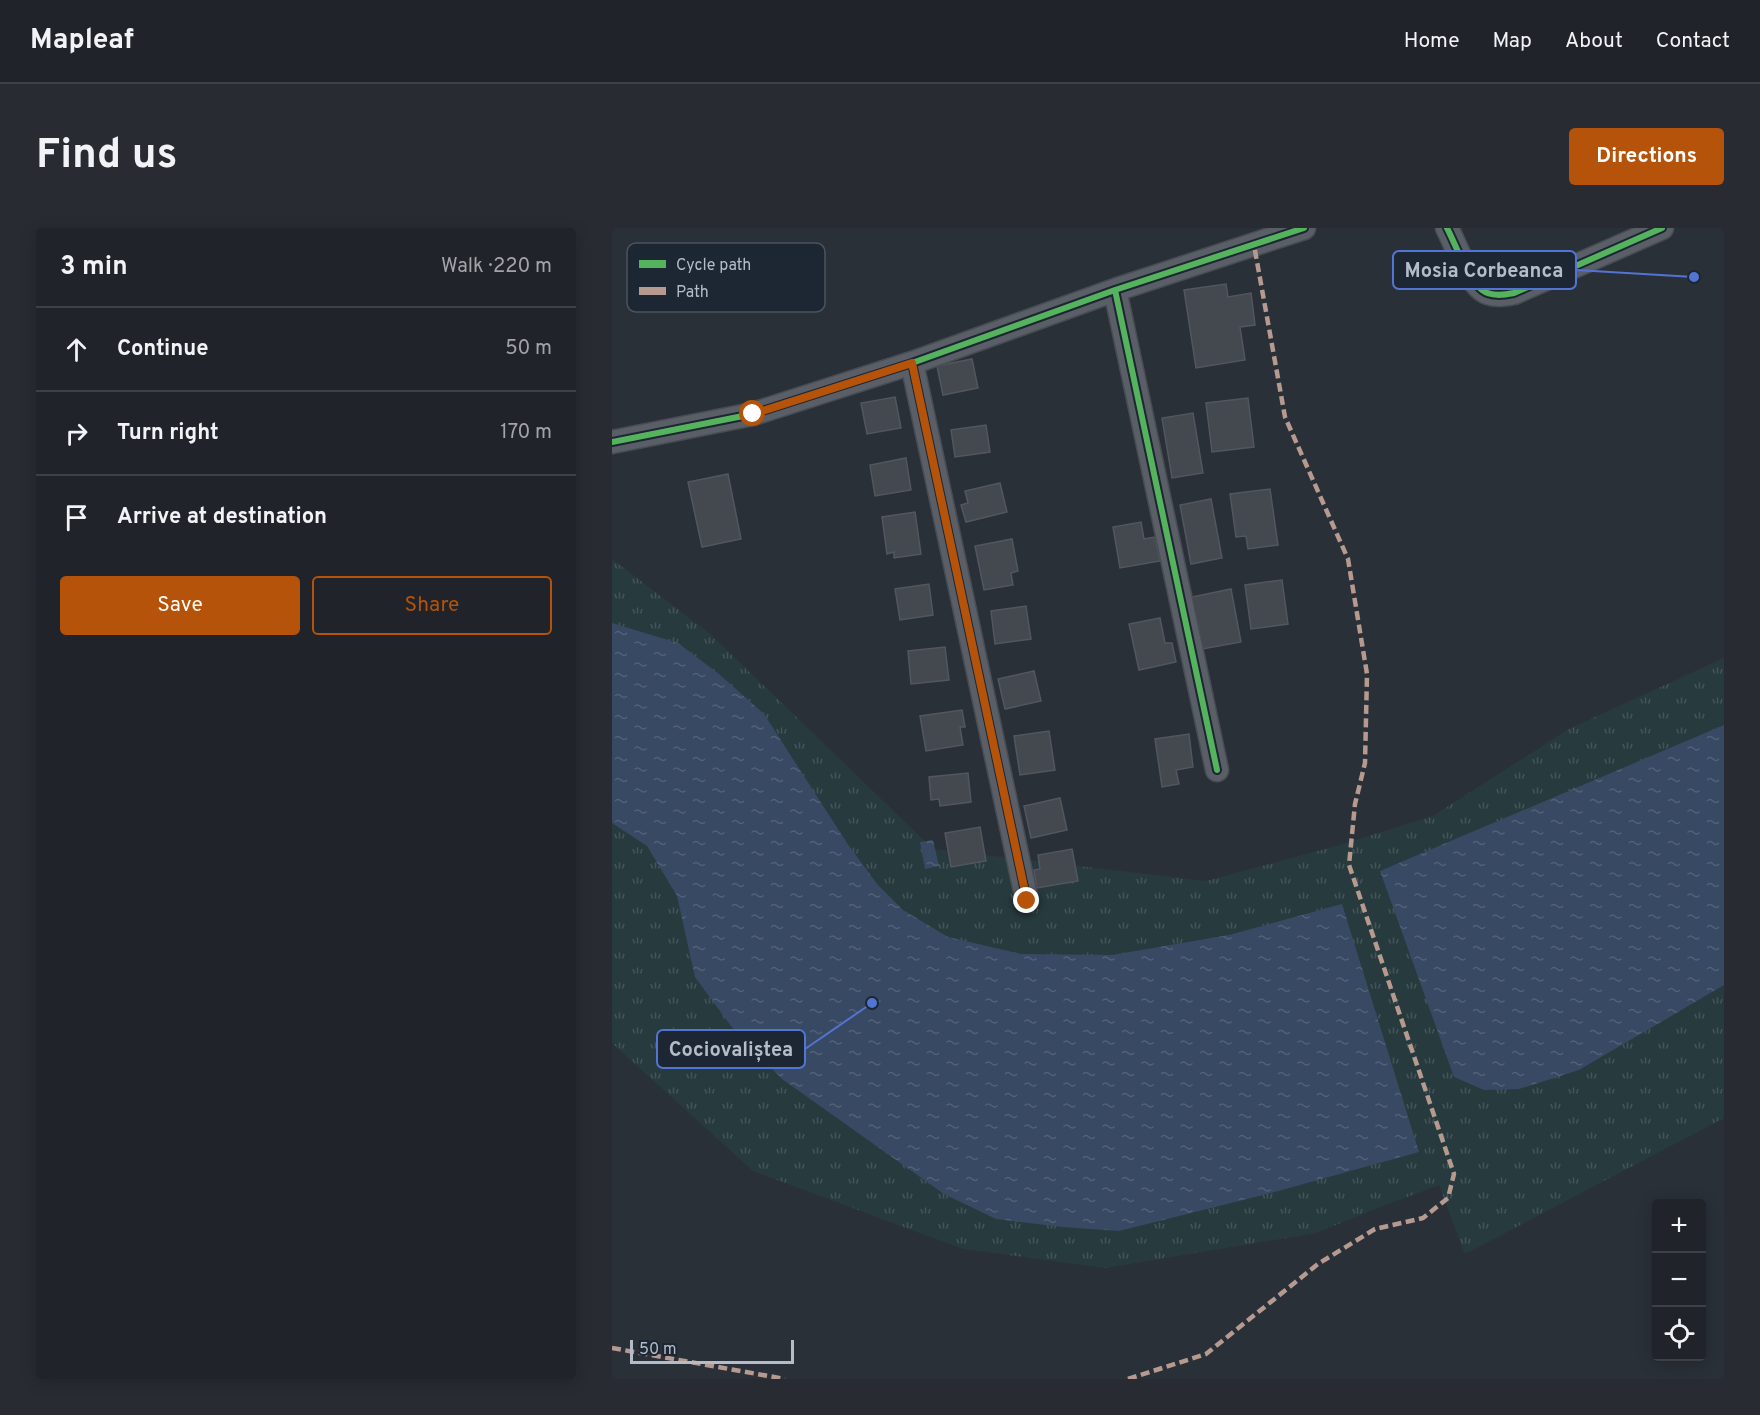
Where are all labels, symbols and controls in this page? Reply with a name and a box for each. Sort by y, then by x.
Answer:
text: Mapleaf [30,23,134,59]
text: Home [1404,28,1460,55]
text: Map [1493,28,1532,55]
text: About [1565,28,1623,55]
text: Contact [1656,28,1730,55]
button: Directions [1569,128,1724,185]
text: Find us [36,130,177,183]
legend [627,243,825,312]
text: 3 min [60,251,128,284]
callout: Mosia Corbeanca [1393,251,1576,289]
text: Walk · 220 m [441,254,552,280]
text: Cycle path [676,256,751,276]
text: Mosia Corbeanca [1405,259,1563,285]
text: Path [676,283,709,303]
icon: ahead [60,333,93,366]
text: Continue [117,336,208,363]
text: 50 m [505,336,552,362]
route start [739,400,765,426]
icon: right [60,417,93,450]
text: Turn right [117,420,219,447]
text: 170 m [500,420,552,446]
icon: arrive [60,501,93,534]
text: Arrive at destination [117,504,327,531]
button: Save [60,576,300,635]
button: Share [312,576,552,635]
route end [1013,887,1039,913]
callout: Cociovaliștea [657,1030,805,1068]
text: Cociovaliștea [669,1038,793,1064]
map controls [1652,1199,1706,1361]
button: + [1652,1199,1706,1253]
button: − [1652,1253,1706,1307]
button: locate [1652,1307,1706,1361]
scale bar [630,1337,794,1364]
text: 50 m [639,1340,677,1360]

